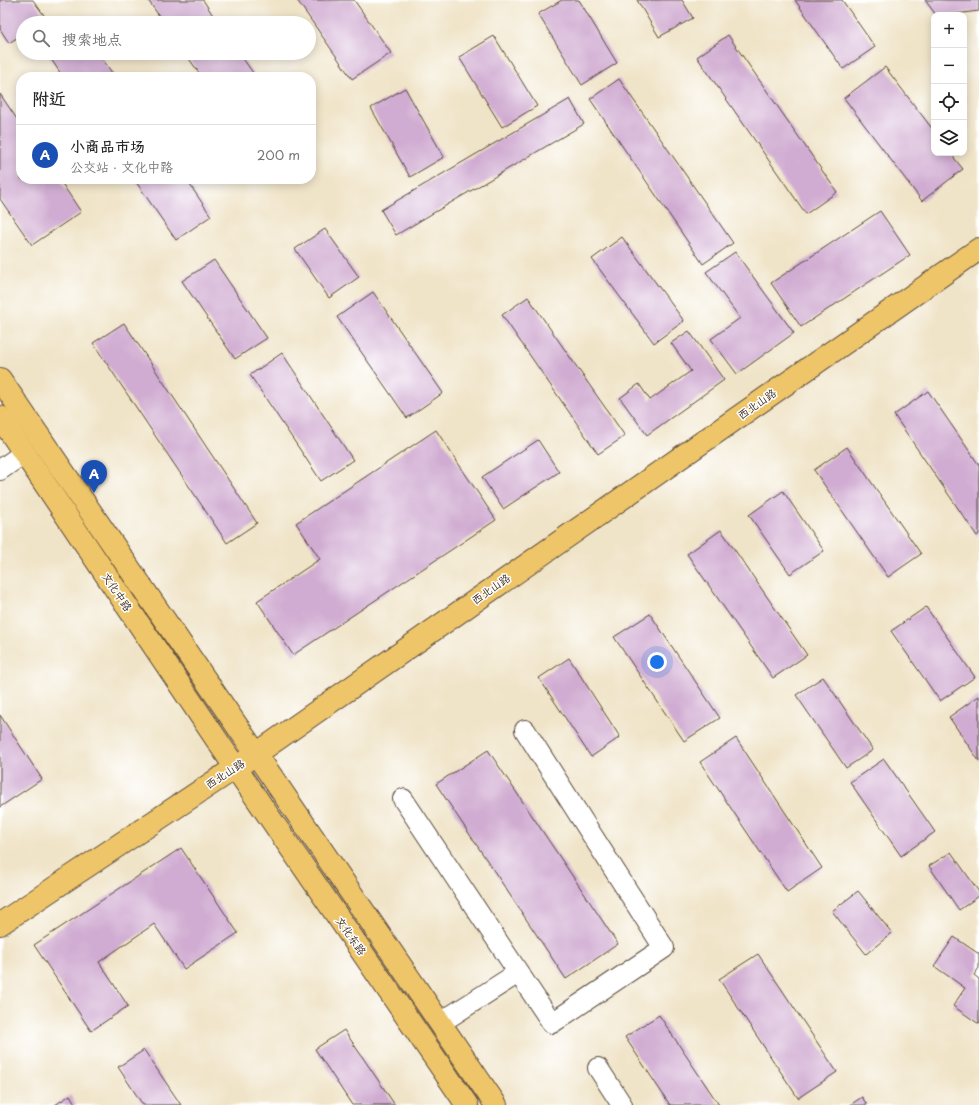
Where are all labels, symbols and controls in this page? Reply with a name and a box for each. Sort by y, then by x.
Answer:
map controls [931,12,967,156]
button: + [931,12,967,48]
search box [16,16,316,60]
icon: search [30,27,52,49]
text: 搜索地点 [62,27,122,50]
button: − [931,48,967,84]
button: locate [931,84,967,120]
text: 附近 [32,85,66,111]
button: layers [931,120,967,156]
text: 小商品市场 [70,134,145,157]
text: A [40,145,50,164]
text: 200 m [257,145,300,164]
text: 公交站 · 文化中路 [70,157,173,176]
street label: 西北山路 [734,384,780,423]
pin: A [81,460,107,493]
street label: 文化中路 [98,569,137,615]
street label: 西北山路 [468,569,514,608]
your location [647,652,667,672]
street label: 西北山路 [202,754,248,793]
street label: 文化东路 [332,913,371,959]

